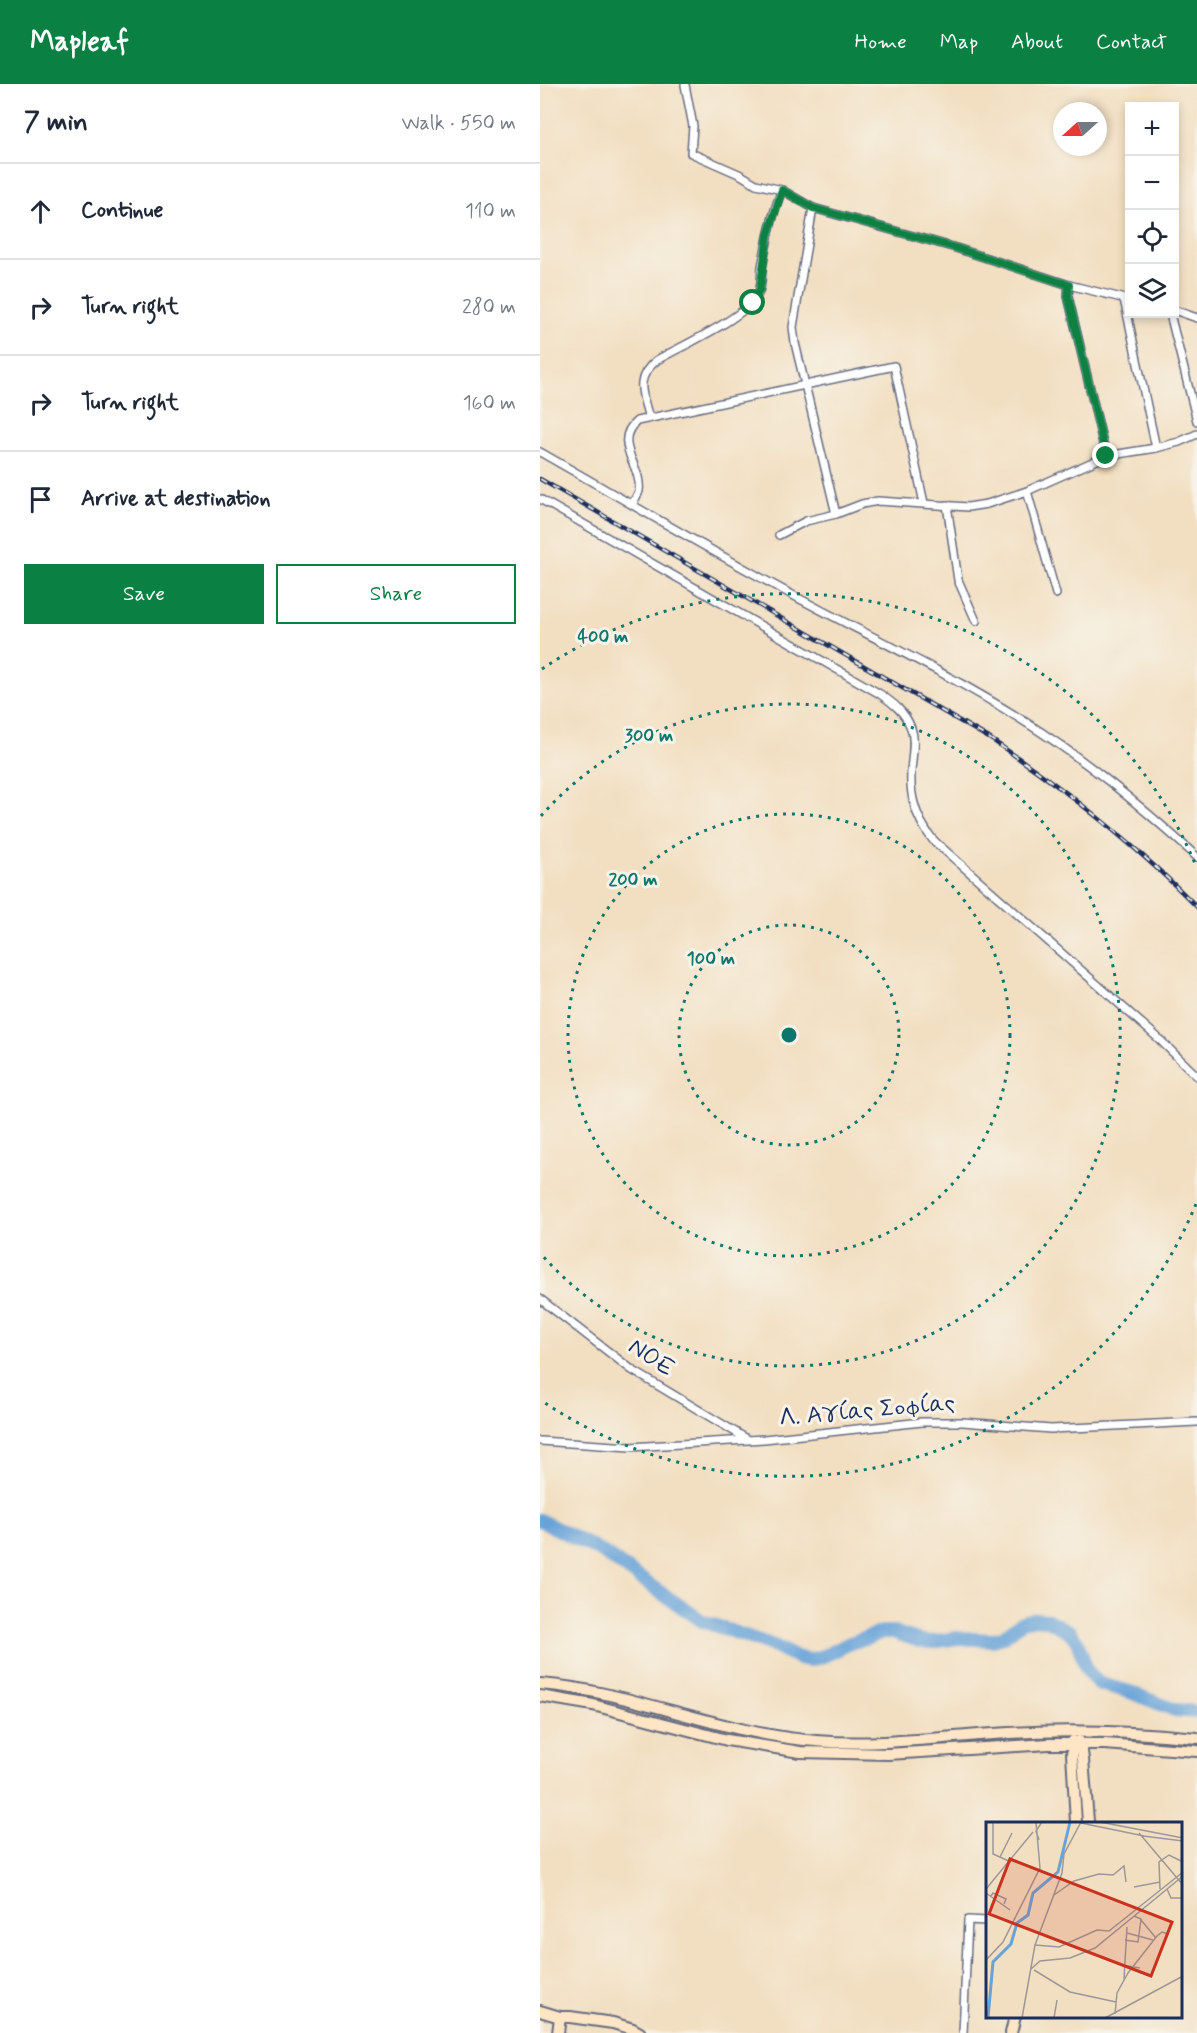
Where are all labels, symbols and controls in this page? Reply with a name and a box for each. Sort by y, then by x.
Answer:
text: Mapleaf [30,24,129,61]
text: Home [855,28,907,56]
text: Map [940,28,978,56]
text: About [1011,28,1063,56]
text: Contact [1096,28,1167,56]
north arrow [1053,102,1107,156]
map controls [1125,102,1179,318]
button: + [1125,102,1179,156]
text: 7 min [24,106,88,140]
text: Walk · 550 m [401,110,516,137]
button: − [1125,156,1179,210]
icon: ahead [24,195,57,228]
text: Continue [81,197,163,225]
text: 110 m [465,198,516,225]
button: locate [1125,210,1179,264]
button: layers [1125,264,1179,318]
route start [739,289,765,315]
icon: right [24,291,57,324]
text: Turn right [81,293,179,321]
text: 280 m [462,294,516,321]
icon: right [24,387,57,420]
text: Turn right [81,389,179,417]
text: 160 m [463,390,516,417]
route end [1092,442,1118,468]
icon: arrive [24,483,57,516]
text: Arrive at destination [81,485,271,513]
button: Save [24,564,264,624]
button: Share [276,564,516,624]
text: 400 m [578,625,628,649]
text: 300 m [625,724,673,748]
text: 200 m [608,868,658,892]
text: 100 m [687,947,735,971]
centre of rings [779,1025,799,1045]
street label: NOE [622,1331,680,1385]
street label: Λ. Αγίας Σοφίας [778,1388,956,1434]
inset map [986,1822,1182,2018]

